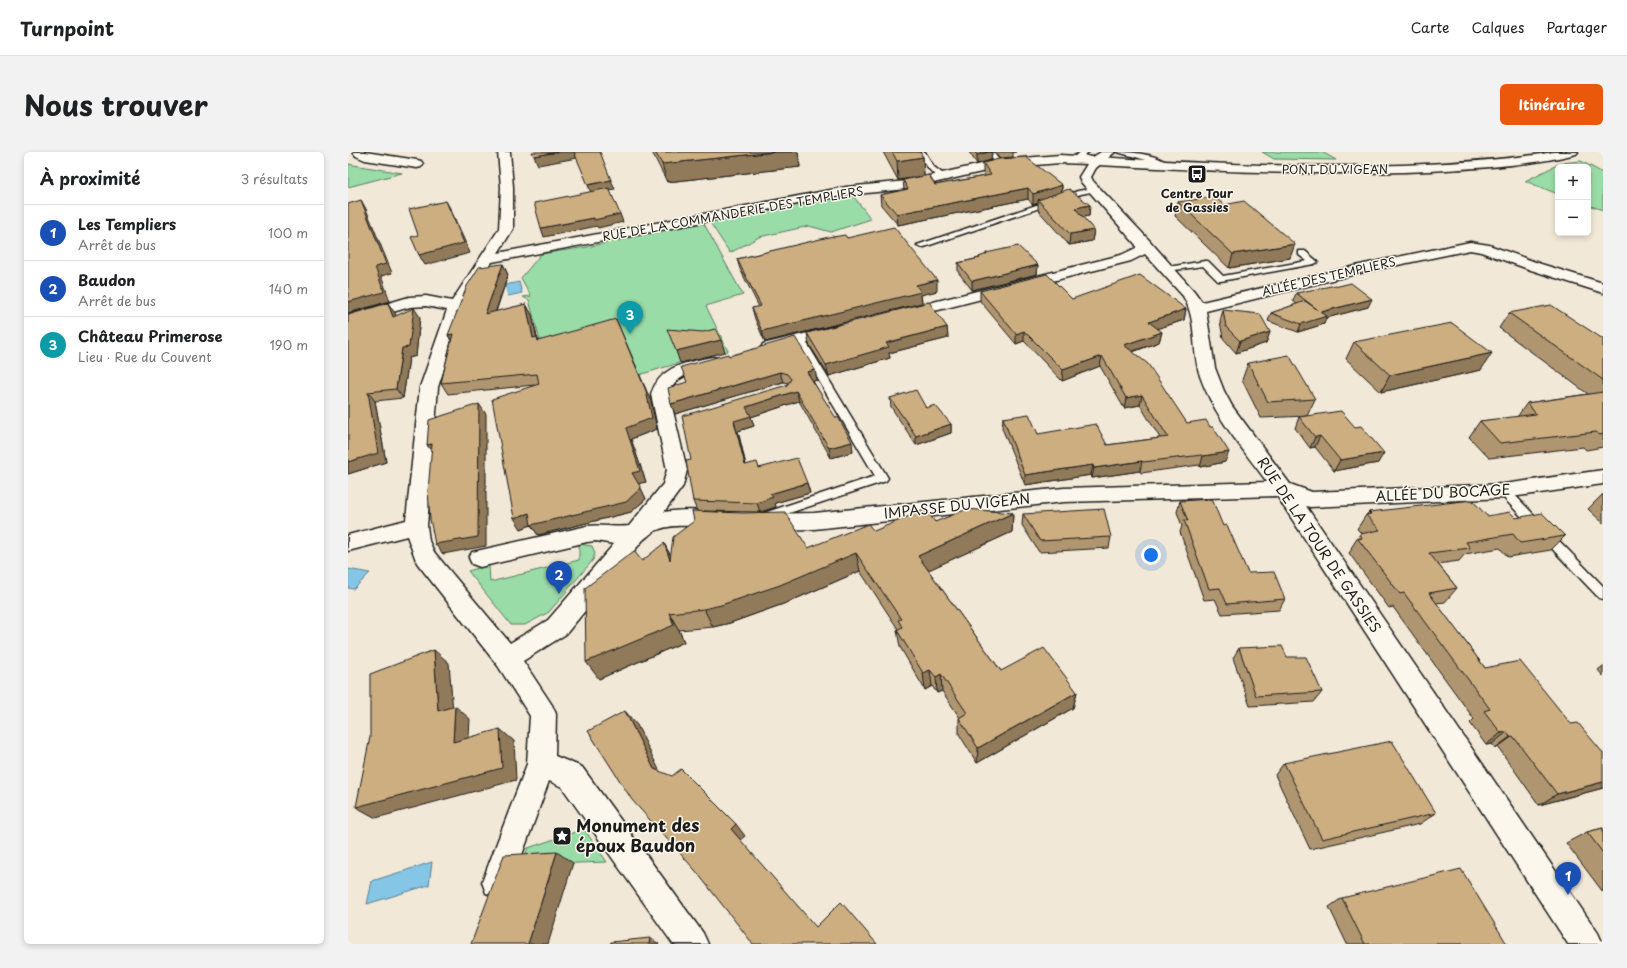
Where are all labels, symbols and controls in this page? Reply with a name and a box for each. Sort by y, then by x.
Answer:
text: Turnpoint [20,14,114,42]
text: Carte [1411,17,1450,38]
text: Calques [1472,17,1524,38]
text: Partager [1546,17,1607,38]
text: Nous trouver [24,83,208,126]
button: Itinéraire [1500,84,1603,125]
street label: PONT DU VIGEAN [1282,160,1388,178]
bus stop icon: Centre Tour de Gassies [1186,163,1208,185]
map controls [1555,164,1591,236]
button: + [1555,164,1591,200]
text: À proximité [40,165,140,191]
text: 3 résultats [241,169,308,188]
street label: RUE DE LA COMMANDERIE DES TEMPLIERS [601,181,865,245]
place label: Centre Tour de Gassies [1161,184,1234,216]
button: − [1555,200,1591,236]
text: Les Templiers [78,212,176,235]
text: 1 [50,223,56,242]
text: 100 m [268,223,308,242]
text: Arrêt de bus [78,235,156,254]
street label: ALLÉE DES TEMPLIERS [1260,252,1398,300]
text: Baudon [78,268,135,291]
text: 2 [48,279,58,298]
text: 140 m [269,279,308,298]
text: Arrêt de bus [78,291,156,310]
pin: 3 [617,301,643,334]
text: Château Primerose [78,324,223,347]
text: 3 [49,335,57,354]
text: 190 m [269,335,308,354]
text: Lieu · Rue du Couvent [78,347,211,366]
street label: RUE DE LA TOUR DE GASSIES [1252,453,1386,637]
street label: ALLÉE DU BOCAGE [1375,478,1511,507]
street label: IMPASSE DU VIGEAN [883,487,1031,524]
your location [1141,545,1161,565]
pin: 2 [546,561,572,594]
place label: Monument des époux Baudon [576,812,699,858]
place icon: Monument des époux Baudon [551,825,573,847]
pin: 1 [1555,862,1581,895]

